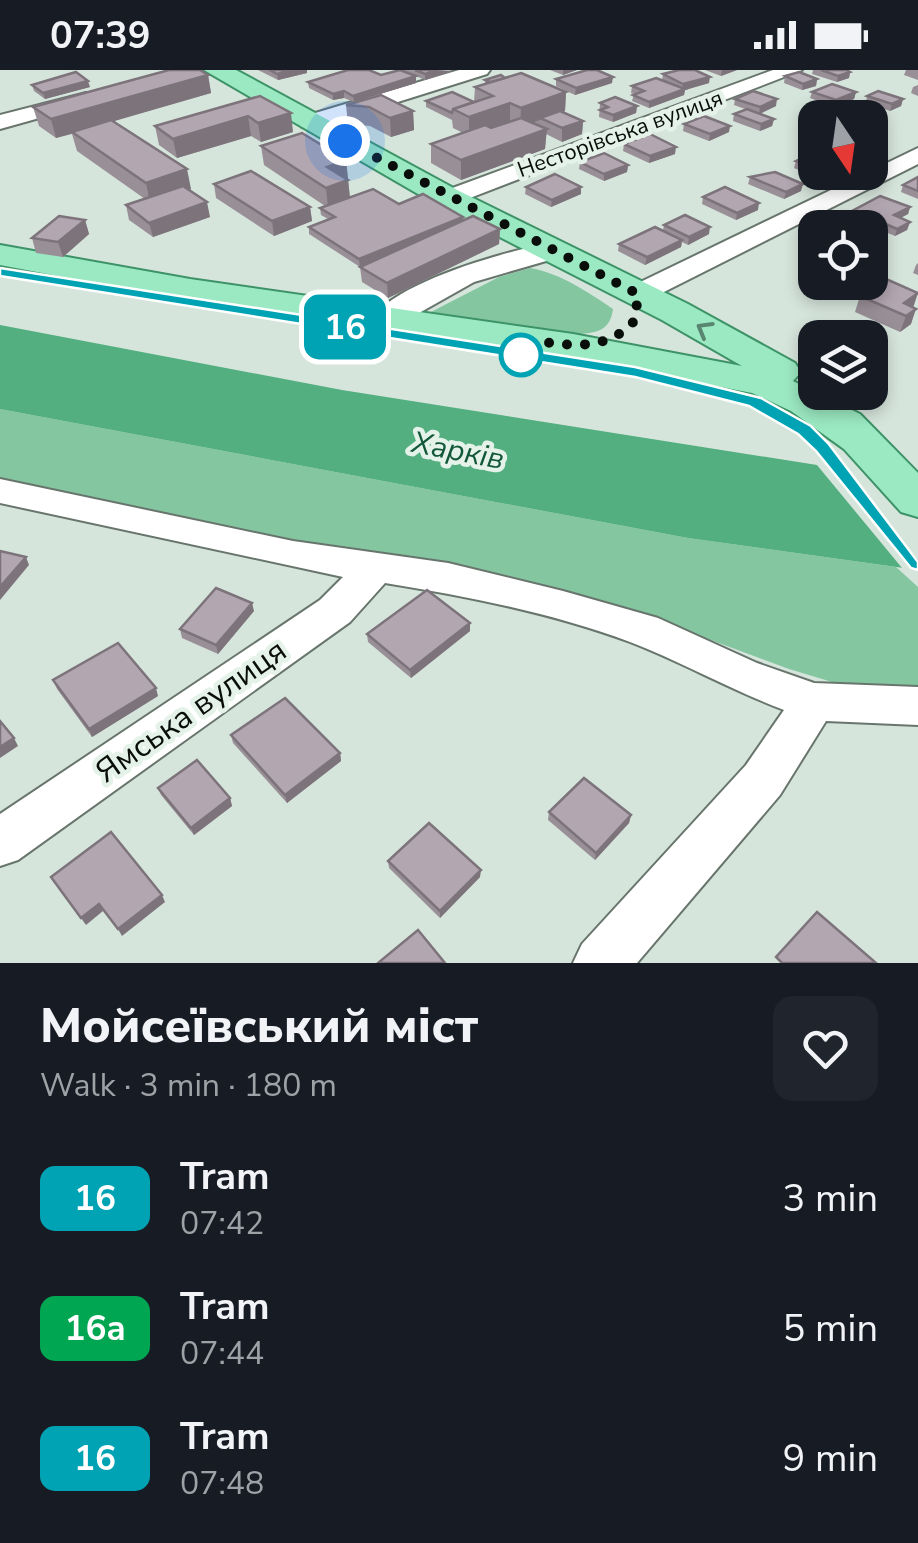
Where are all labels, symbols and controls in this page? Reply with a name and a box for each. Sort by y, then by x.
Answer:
text: 07:39 [50,10,151,61]
street label: Несторівська вулиця [513,83,727,185]
north arrow [798,100,888,190]
map controls [798,100,888,410]
your location [320,116,370,166]
button: locate [798,210,888,300]
line badge: 16 [300,294,390,360]
text: 16 [324,304,366,351]
button: layers [798,320,888,410]
one-way arrow [696,321,714,341]
unlabelled marker [500,334,542,376]
water label: Харків [407,422,508,480]
street label: Ямська вулиця [87,629,295,793]
text: Мойсеївський міст [40,993,478,1059]
button: heart [773,996,878,1101]
text: Walk · 3 min · 180 m [40,1064,337,1107]
text: Tram [180,1151,269,1202]
text: 3 min [783,1173,878,1224]
text: 16 [74,1175,116,1222]
text: 07:42 [180,1202,264,1245]
text: Tram [180,1281,269,1332]
text: 5 min [783,1303,878,1354]
text: 16a [64,1305,126,1352]
text: 07:44 [180,1332,264,1375]
text: Tram [180,1411,269,1462]
text: 9 min [783,1433,878,1484]
text: 16 [74,1435,116,1482]
text: 07:48 [180,1462,264,1505]

